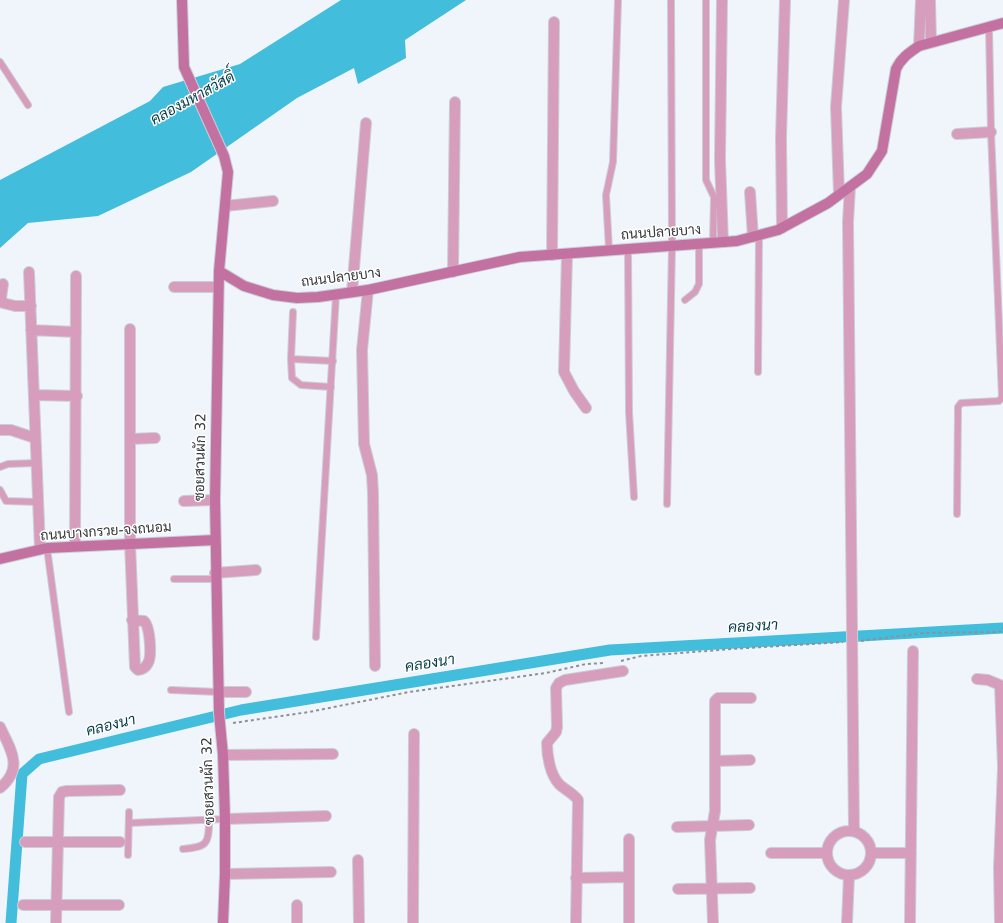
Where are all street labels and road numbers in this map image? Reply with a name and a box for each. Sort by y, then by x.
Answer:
street label: ถนนปลายบาง [620,222,702,244]
street label: ถนนปลายบาง [300,265,382,291]
street label: ซอยสวนผัก 32 [192,413,210,501]
street label: ถนนบางกรวย-จงถนอม [40,519,172,545]
street label: ซอยสวนผัก 32 [199,737,219,825]

